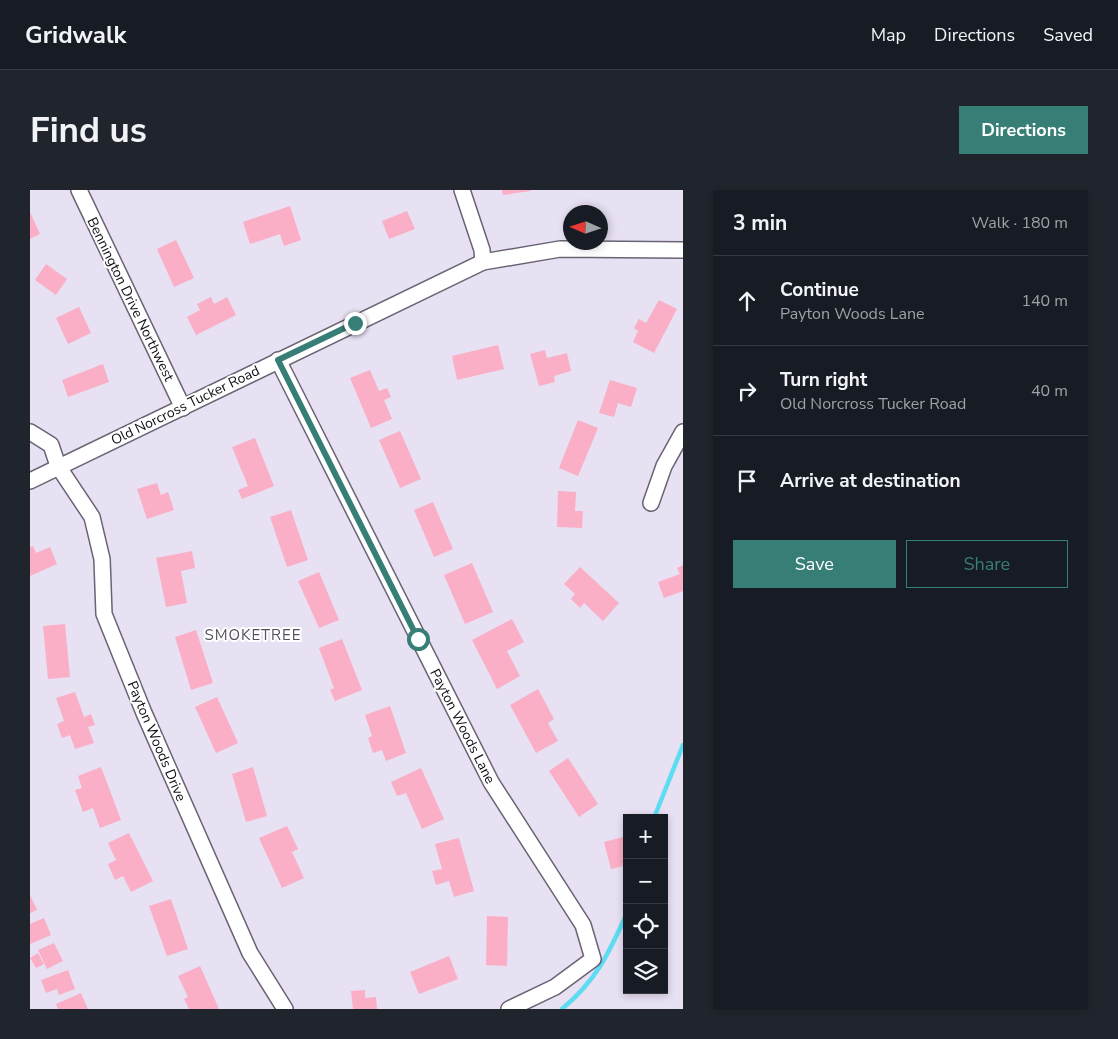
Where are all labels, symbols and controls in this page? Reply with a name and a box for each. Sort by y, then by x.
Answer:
text: Gridwalk [25,19,126,51]
text: Map [871,23,906,47]
text: Directions [934,23,1015,47]
text: Saved [1043,23,1093,47]
button: Directions [959,106,1088,154]
text: Find us [30,107,147,154]
north arrow [563,205,608,250]
text: 3 min [733,209,787,237]
text: Walk · 180 m [972,212,1068,234]
street label: Bennington Drive Northwest [83,214,179,384]
text: Continue [780,277,859,303]
icon: ahead [733,287,761,315]
text: 140 m [1021,290,1068,312]
text: Payton Woods Lane [780,303,925,325]
route end [344,312,367,335]
street label: Old Norcross Tucker Road [108,361,263,450]
text: Turn right [780,367,867,393]
icon: right [733,377,761,405]
text: 40 m [1031,380,1068,402]
text: Old Norcross Tucker Road [780,393,966,415]
icon: arrive [733,467,761,495]
text: Arrive at destination [780,468,961,494]
button: Save [733,540,896,588]
button: Share [906,540,1068,588]
district label: SMOKETREE [204,625,302,645]
route start [407,628,430,651]
street label: Payton Woods Lane [425,666,500,787]
street label: Payton Woods Drive [123,678,191,804]
map controls [623,814,668,994]
button: + [623,814,668,859]
button: − [623,859,668,904]
button: locate [623,904,668,949]
button: layers [623,949,668,994]

